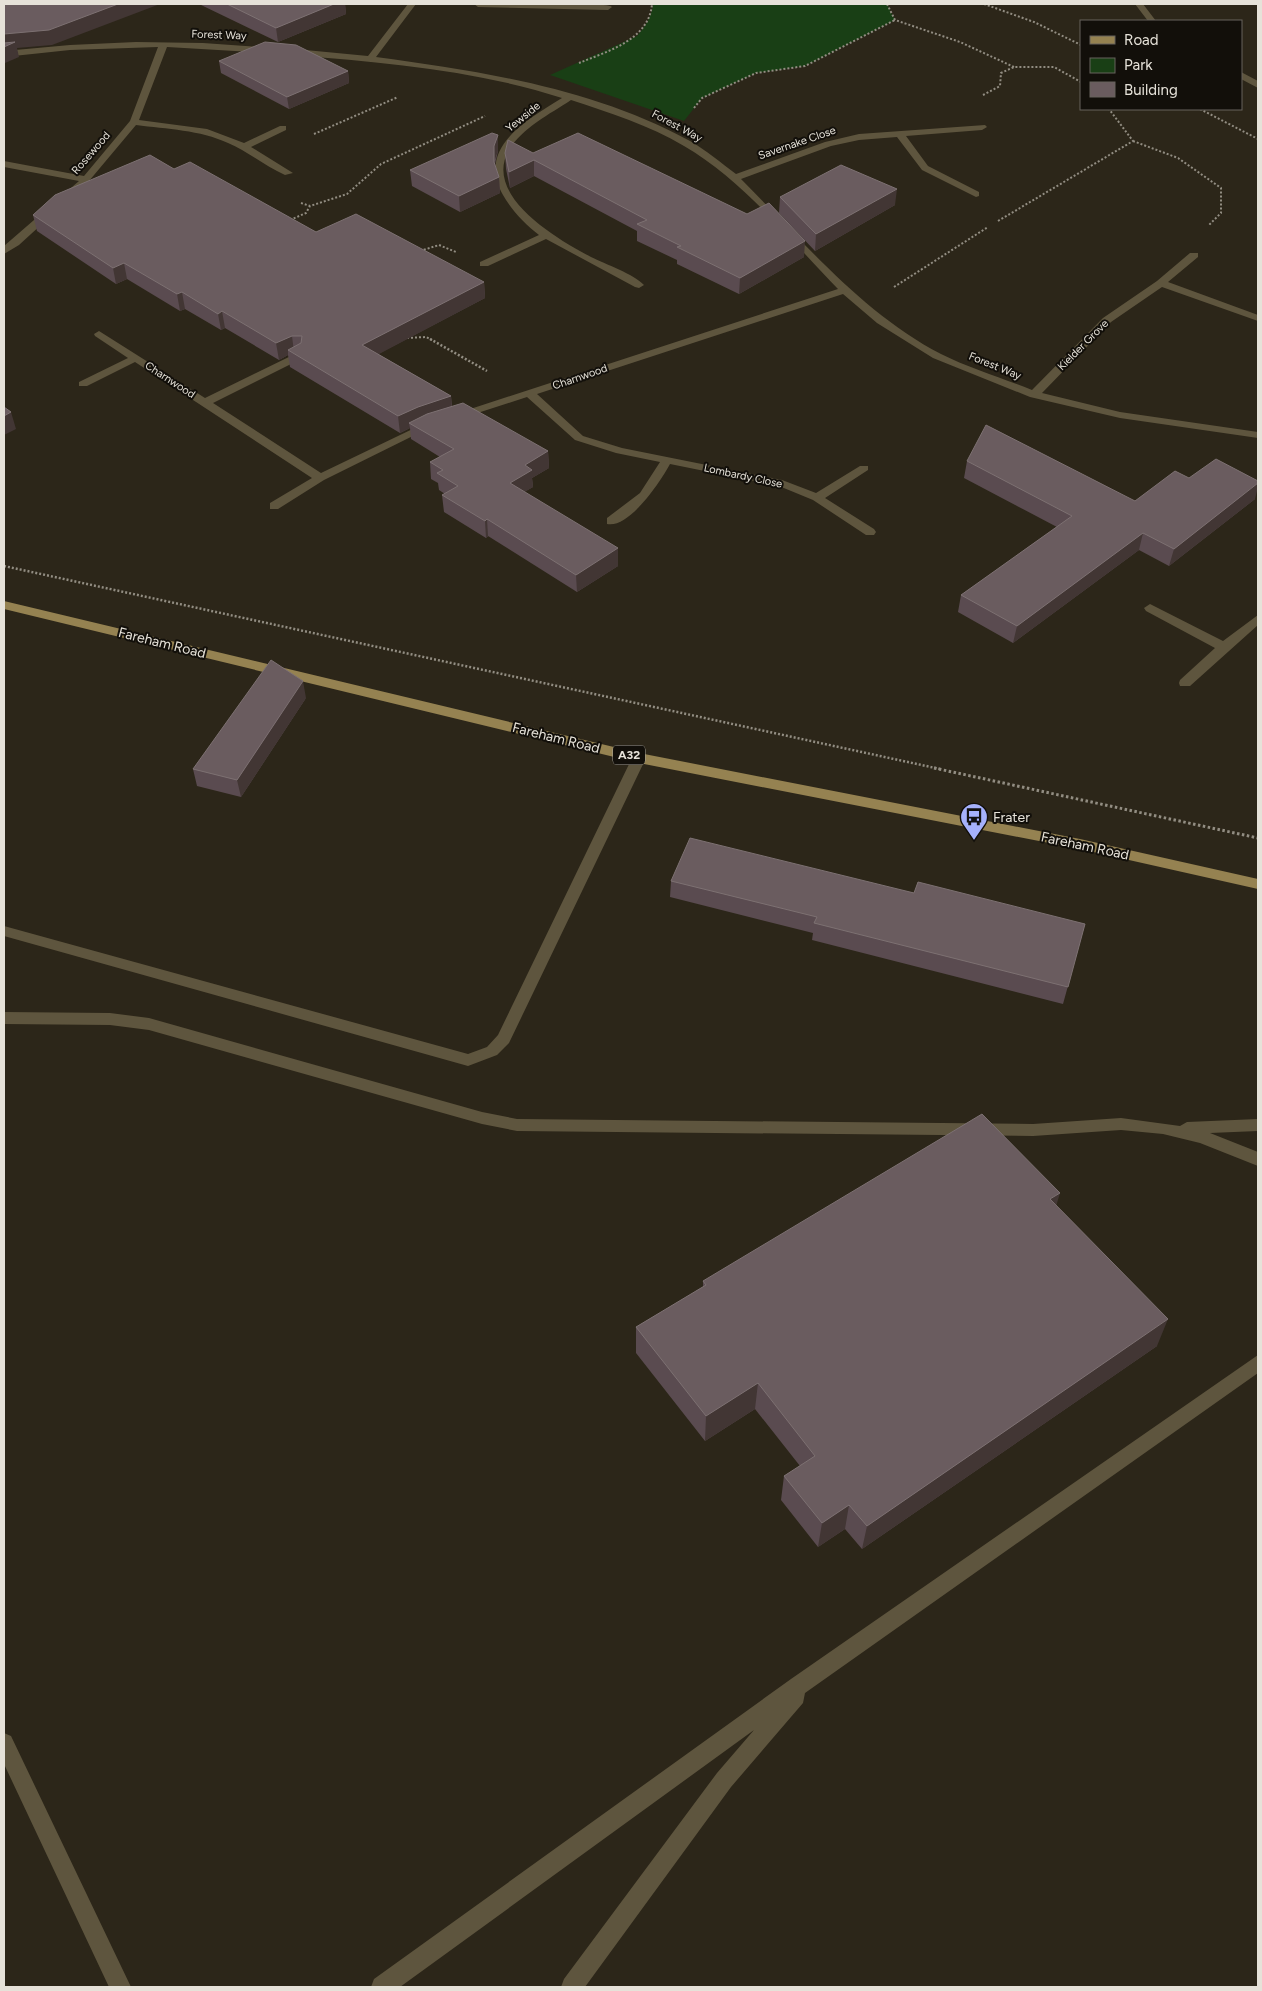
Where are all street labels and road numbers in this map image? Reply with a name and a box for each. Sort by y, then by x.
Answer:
street label: Forest Way [191,28,247,42]
street label: Yewside [503,99,543,135]
street label: Forest Way [649,107,705,145]
street label: Savernake Close [757,124,837,162]
street label: Rosewood [69,129,113,177]
street label: Kielder Grove [1055,317,1111,373]
street label: Forest Way [967,350,1023,382]
street label: Charnwood [142,359,198,401]
street label: Charnwood [551,362,609,392]
street label: Lombardy Close [702,461,784,491]
street label: Fareham Road [116,624,208,662]
street label: Fareham Road [510,719,602,757]
road number: A32 [613,746,645,764]
street label: Fareham Road [1039,828,1131,864]

